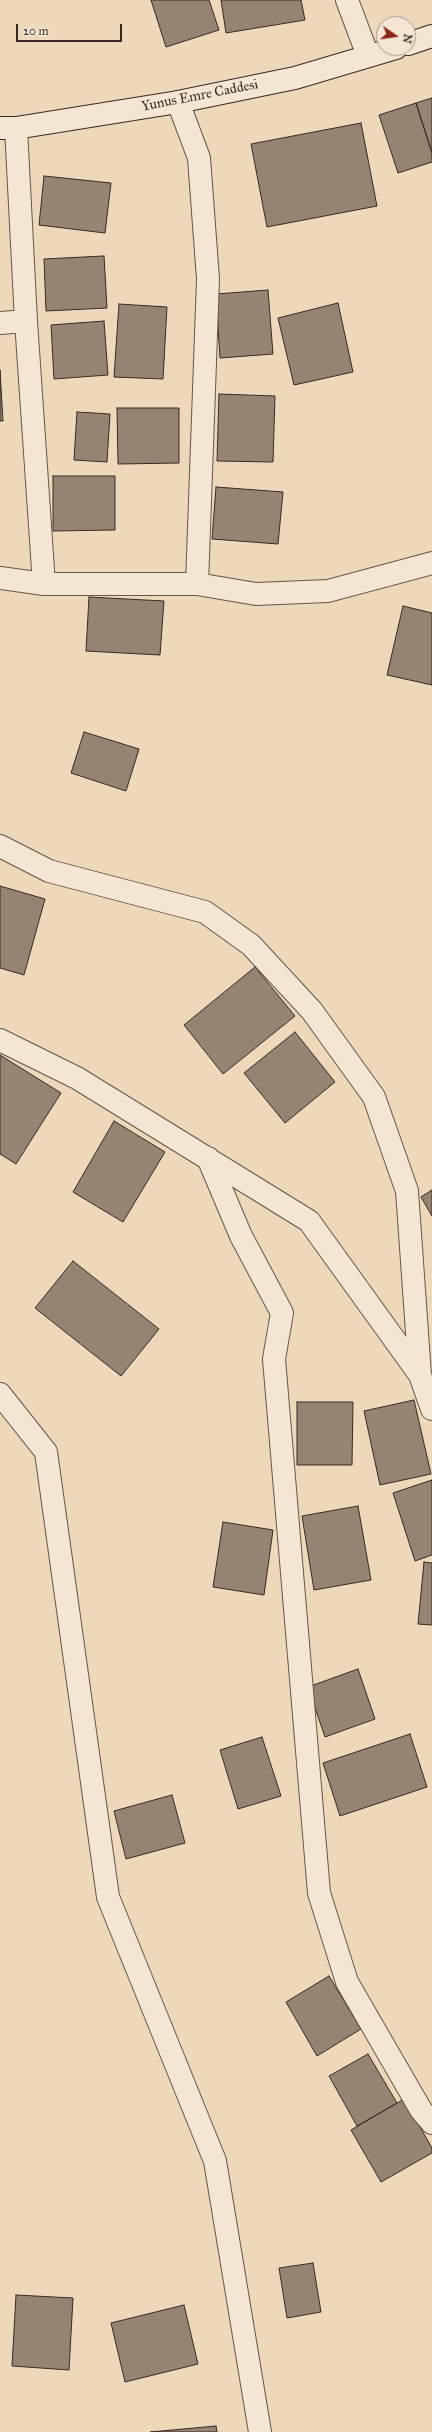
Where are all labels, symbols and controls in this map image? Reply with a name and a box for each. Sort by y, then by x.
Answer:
scale bar [18,16,124,42]
north arrow [376,16,416,56]
text: 20 m [23,24,49,38]
text: N [400,33,415,45]
street label: Yunus Emre Caddesi [140,76,260,116]

